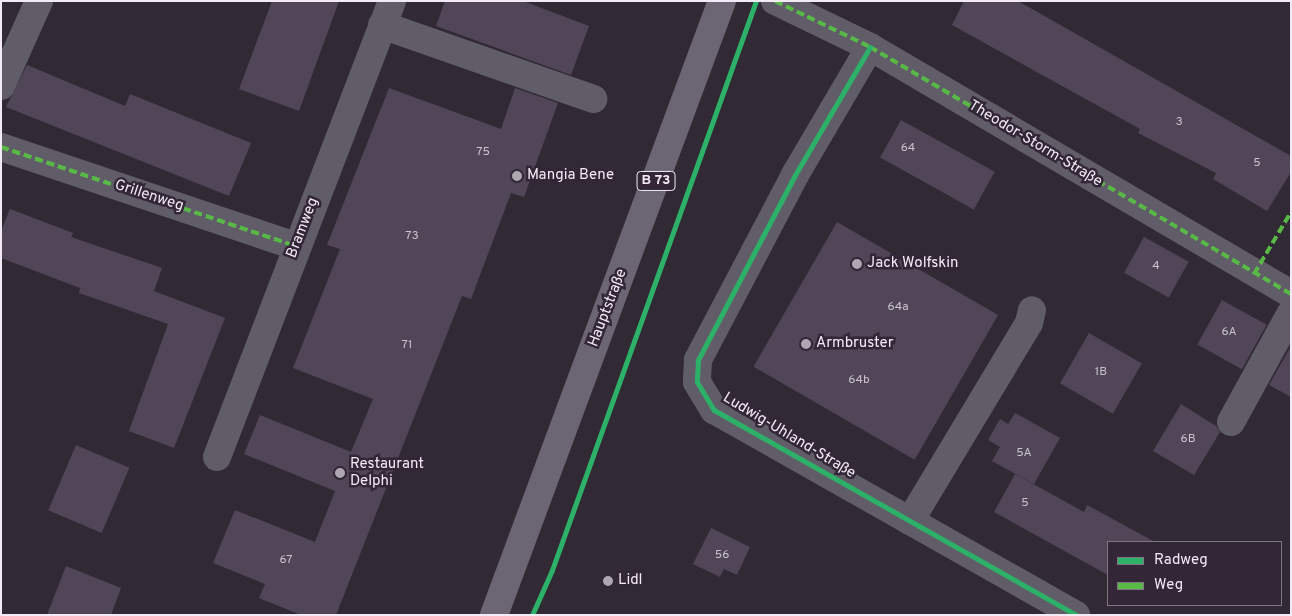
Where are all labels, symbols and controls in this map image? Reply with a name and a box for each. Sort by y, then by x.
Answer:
street label: Theodor-Storm-Straße [965,97,1105,191]
house number: 3 [1175,116,1183,130]
house number: 64 [901,142,915,156]
house number: 75 [476,146,490,160]
house number: 5 [1253,157,1261,171]
place label: Mangia Bene [527,167,614,185]
marker: Mangia Bene [511,170,523,182]
road number: B 73 [636,170,676,192]
street label: Grillenweg [112,176,186,216]
street label: Bramweg [283,195,323,261]
house number: 73 [405,230,419,244]
place label: Jack Wolfskin [867,255,959,273]
marker: Jack Wolfskin [851,258,863,270]
house number: 4 [1152,260,1160,274]
street label: Hauptstraße [585,266,631,350]
house number: 64a [888,301,908,315]
house number: 6A [1221,326,1237,340]
place label: Armbruster [816,335,894,353]
marker: Armbruster [800,338,812,350]
house number: 71 [402,339,412,353]
house number: 1B [1095,366,1107,380]
house number: 64b [848,374,870,388]
street label: Ludwig-Uhland-Straße [719,389,859,483]
house number: 6B [1180,433,1196,447]
house number: 5A [1016,447,1032,461]
place label: Restaurant Delphi [350,455,424,490]
marker: Restaurant Delphi [334,467,346,479]
house number: 5 [1021,497,1029,511]
legend [1107,541,1282,606]
house number: 56 [715,549,729,563]
text: Radweg [1154,551,1208,570]
house number: 67 [279,554,293,568]
place label: Lidl [618,572,643,590]
marker: Lidl [602,575,614,587]
text: Weg [1154,576,1183,595]

